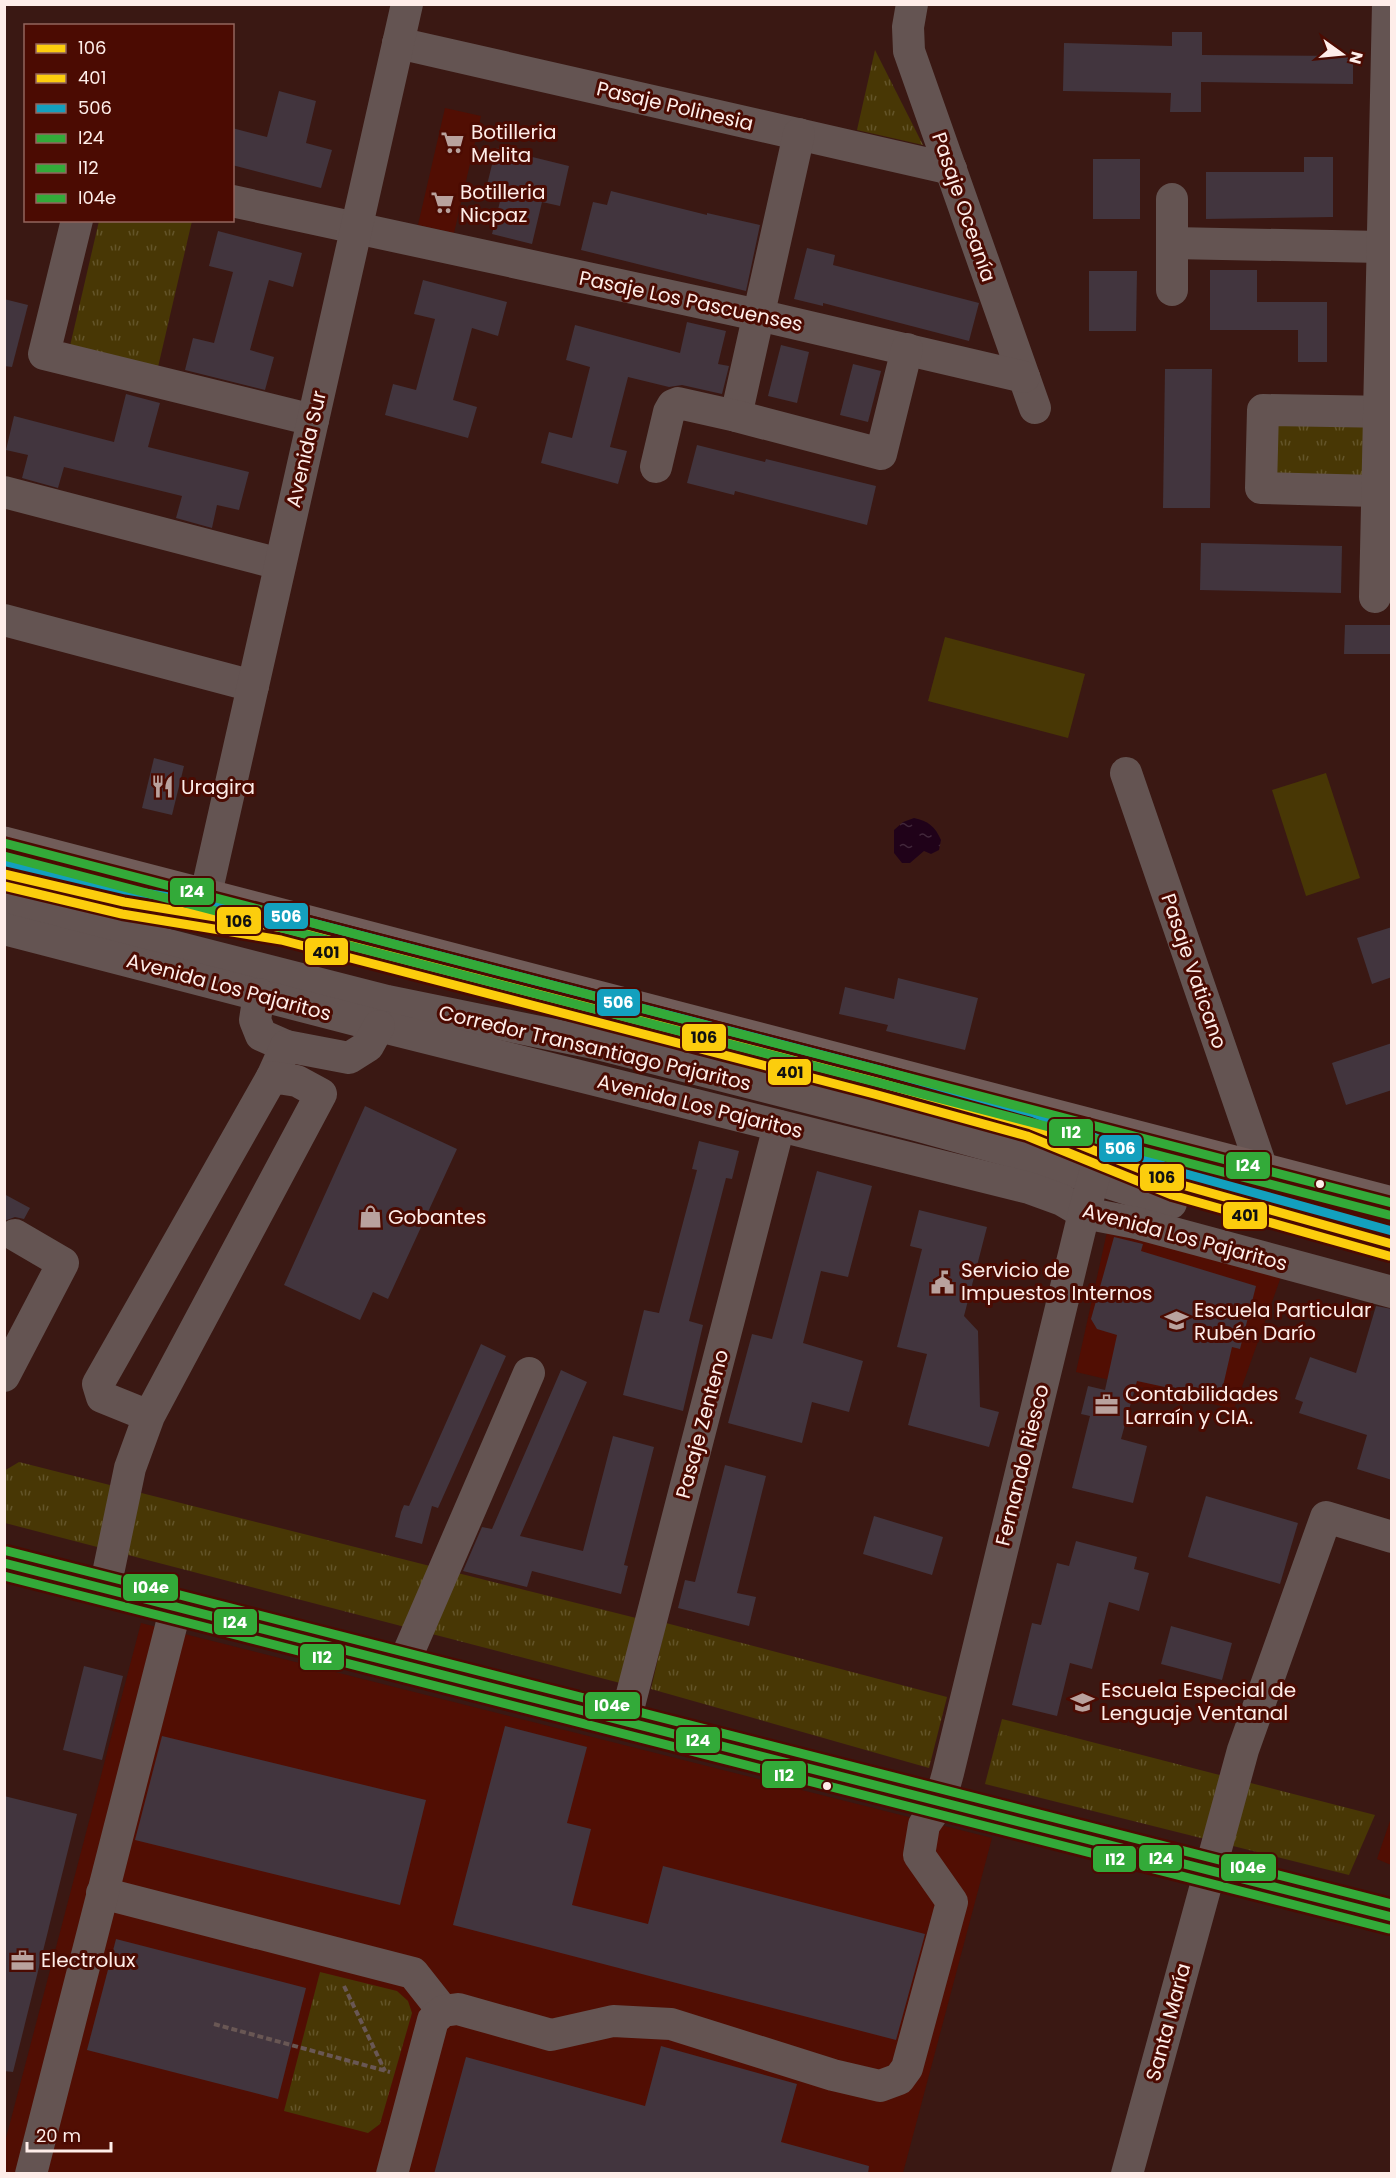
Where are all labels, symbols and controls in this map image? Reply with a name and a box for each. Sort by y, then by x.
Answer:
legend [24,24,234,222]
north arrow [1312,24,1372,84]
text: 106 [78,35,107,60]
text: N [1343,49,1369,67]
text: 401 [78,65,106,90]
street label: Pasaje Polinesia [594,74,756,138]
text: 506 [78,95,112,120]
place label: Botilleria Melita [471,118,556,169]
text: I24 [78,125,104,150]
street label: Pasaje Oceanía [925,128,1003,286]
supermarket icon: Botilleria Melita [440,130,466,156]
text: I12 [78,155,99,180]
place label: Botilleria Nicpaz [460,178,545,229]
text: I04e [78,185,116,210]
supermarket icon: Botilleria Nicpaz [429,190,455,216]
street label: Pasaje Los Pascuenses [577,264,805,338]
street label: Avenida Sur [279,388,333,510]
place label: Uragira [181,773,255,801]
restaurant icon: Uragira [150,774,176,800]
line badge: I24 [169,877,215,906]
text: I24 [180,880,205,903]
street label: Pasaje Vaticano [1154,890,1234,1052]
line badge: 506 [263,902,309,930]
text: 506 [270,905,302,928]
line badge: 106 [216,906,262,935]
text: 106 [226,910,252,933]
line badge: 401 [304,937,349,966]
text: 401 [312,941,340,964]
street label: Avenida Los Pajaritos [124,946,334,1028]
line badge: 506 [596,988,641,1017]
text: 506 [602,991,634,1014]
street label: Corredor Transantiago Pajaritos [436,998,754,1098]
line badge: 106 [681,1023,727,1052]
text: 106 [691,1026,717,1049]
line badge: 401 [767,1058,812,1086]
text: 401 [776,1061,804,1084]
street label: Avenida Los Pajaritos [594,1067,806,1145]
line badge: I12 [1048,1118,1094,1147]
text: I12 [1061,1121,1081,1144]
line badge: 506 [1098,1134,1143,1163]
text: 506 [1104,1137,1136,1160]
line badge: I24 [1225,1151,1271,1180]
text: I24 [1236,1154,1261,1177]
line badge: 106 [1139,1163,1185,1192]
text: 106 [1149,1166,1175,1189]
unlabelled marker [1314,1178,1326,1190]
street label: Avenida Los Pajaritos [1080,1196,1290,1278]
line badge: 401 [1222,1201,1268,1230]
place label: Gobantes [388,1203,486,1231]
shop icon: Gobantes [357,1204,383,1230]
text: 401 [1231,1204,1259,1227]
place label: Servicio de Impuestos Internos [961,1256,1152,1307]
public building icon: Servicio de Impuestos Internos [930,1269,956,1295]
place label: Escuela Particular Rubén Darío [1194,1296,1371,1347]
school or university icon: Escuela Particular Rubén Darío [1163,1308,1189,1334]
street label: Pasaje Zenteno [669,1346,735,1502]
place label: Contabilidades Larraín y CIA. [1125,1380,1279,1431]
street label: Fernando Riesco [988,1381,1056,1549]
office icon: Contabilidades Larraín y CIA. [1094,1392,1120,1418]
line badge: I04e [122,1573,179,1602]
text: I04e [133,1576,169,1599]
line badge: I24 [213,1608,258,1636]
text: I24 [223,1611,248,1634]
line badge: I12 [299,1643,345,1671]
text: I12 [312,1646,332,1669]
place label: Escuela Especial de Lenguaje Ventanal [1101,1676,1296,1727]
school or university icon: Escuela Especial de Lenguaje Ventanal [1070,1689,1096,1715]
line badge: I04e [584,1691,641,1720]
text: I04e [594,1694,630,1717]
line badge: I24 [675,1726,721,1754]
text: I24 [686,1729,711,1752]
line badge: I12 [761,1760,807,1789]
text: I12 [774,1764,794,1787]
unlabelled marker [821,1780,833,1792]
line badge: I24 [1138,1844,1183,1872]
line badge: I12 [1092,1845,1137,1873]
text: I24 [1149,1847,1174,1870]
text: I12 [1105,1848,1125,1871]
line badge: I04e [1220,1853,1277,1882]
text: I04e [1230,1856,1266,1879]
place label: Electrolux [41,1946,136,1974]
office icon: Electrolux [10,1947,36,1973]
street label: Santa María [1139,1960,1197,2084]
scale bar [27,2115,111,2153]
text: 20 m [36,2123,81,2148]

